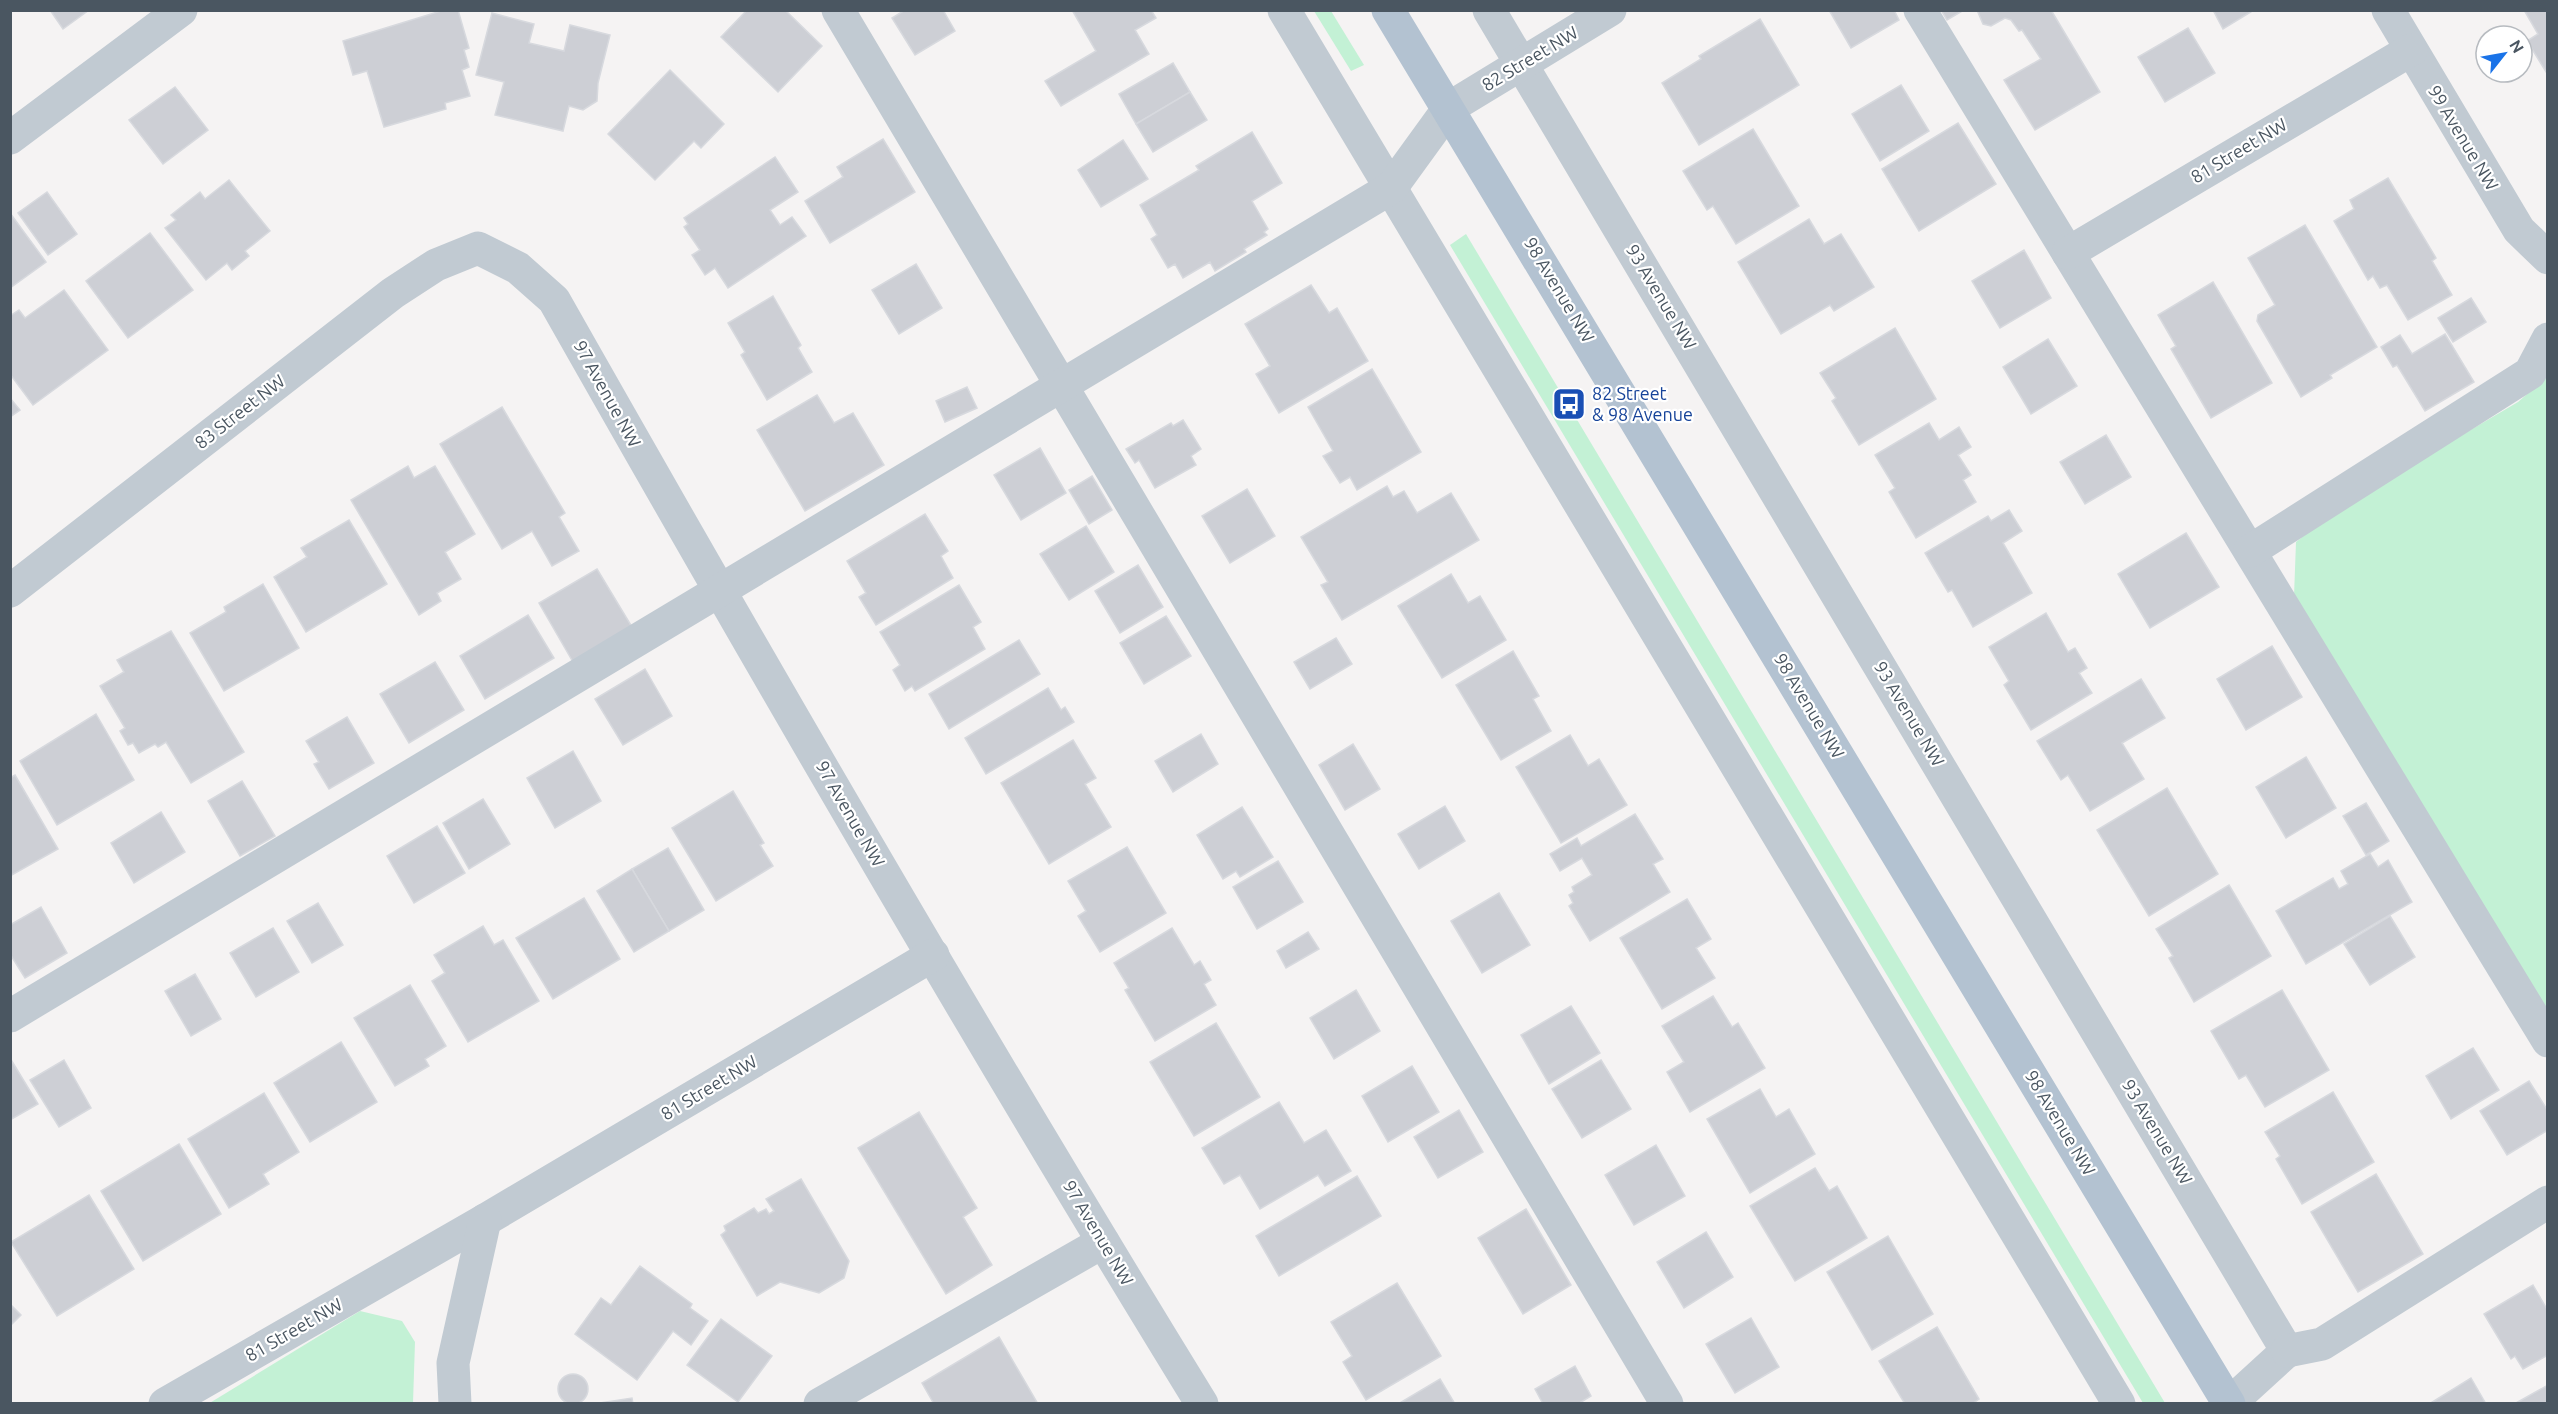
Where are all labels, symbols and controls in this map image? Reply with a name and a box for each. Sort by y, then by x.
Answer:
street label: 82 Street NW [1478,21,1581,95]
north arrow [2474,24,2534,84]
text: N [2506,37,2528,56]
street label: 99 Avenue NW [2425,81,2503,194]
street label: 81 Street NW [2187,113,2290,187]
street label: 98 Avenue NW [1521,233,1599,346]
street label: 93 Avenue NW [1623,240,1701,353]
street label: 97 Avenue NW [570,337,646,451]
street label: 83 Street NW [191,370,288,452]
place label: 82 Street & 98 Avenue [1592,383,1693,424]
bus stop icon: 82 Street & 98 Avenue [1551,386,1587,422]
street label: 98 Avenue NW [1771,649,1849,762]
street label: 93 Avenue NW [1871,657,1949,770]
street label: 97 Avenue NW [813,757,889,870]
street label: 81 Street NW [657,1050,760,1124]
street label: 98 Avenue NW [2022,1066,2100,1179]
street label: 93 Avenue NW [2119,1075,2197,1188]
street label: 97 Avenue NW [1060,1176,1138,1289]
street label: 81 Street NW [242,1293,346,1365]

